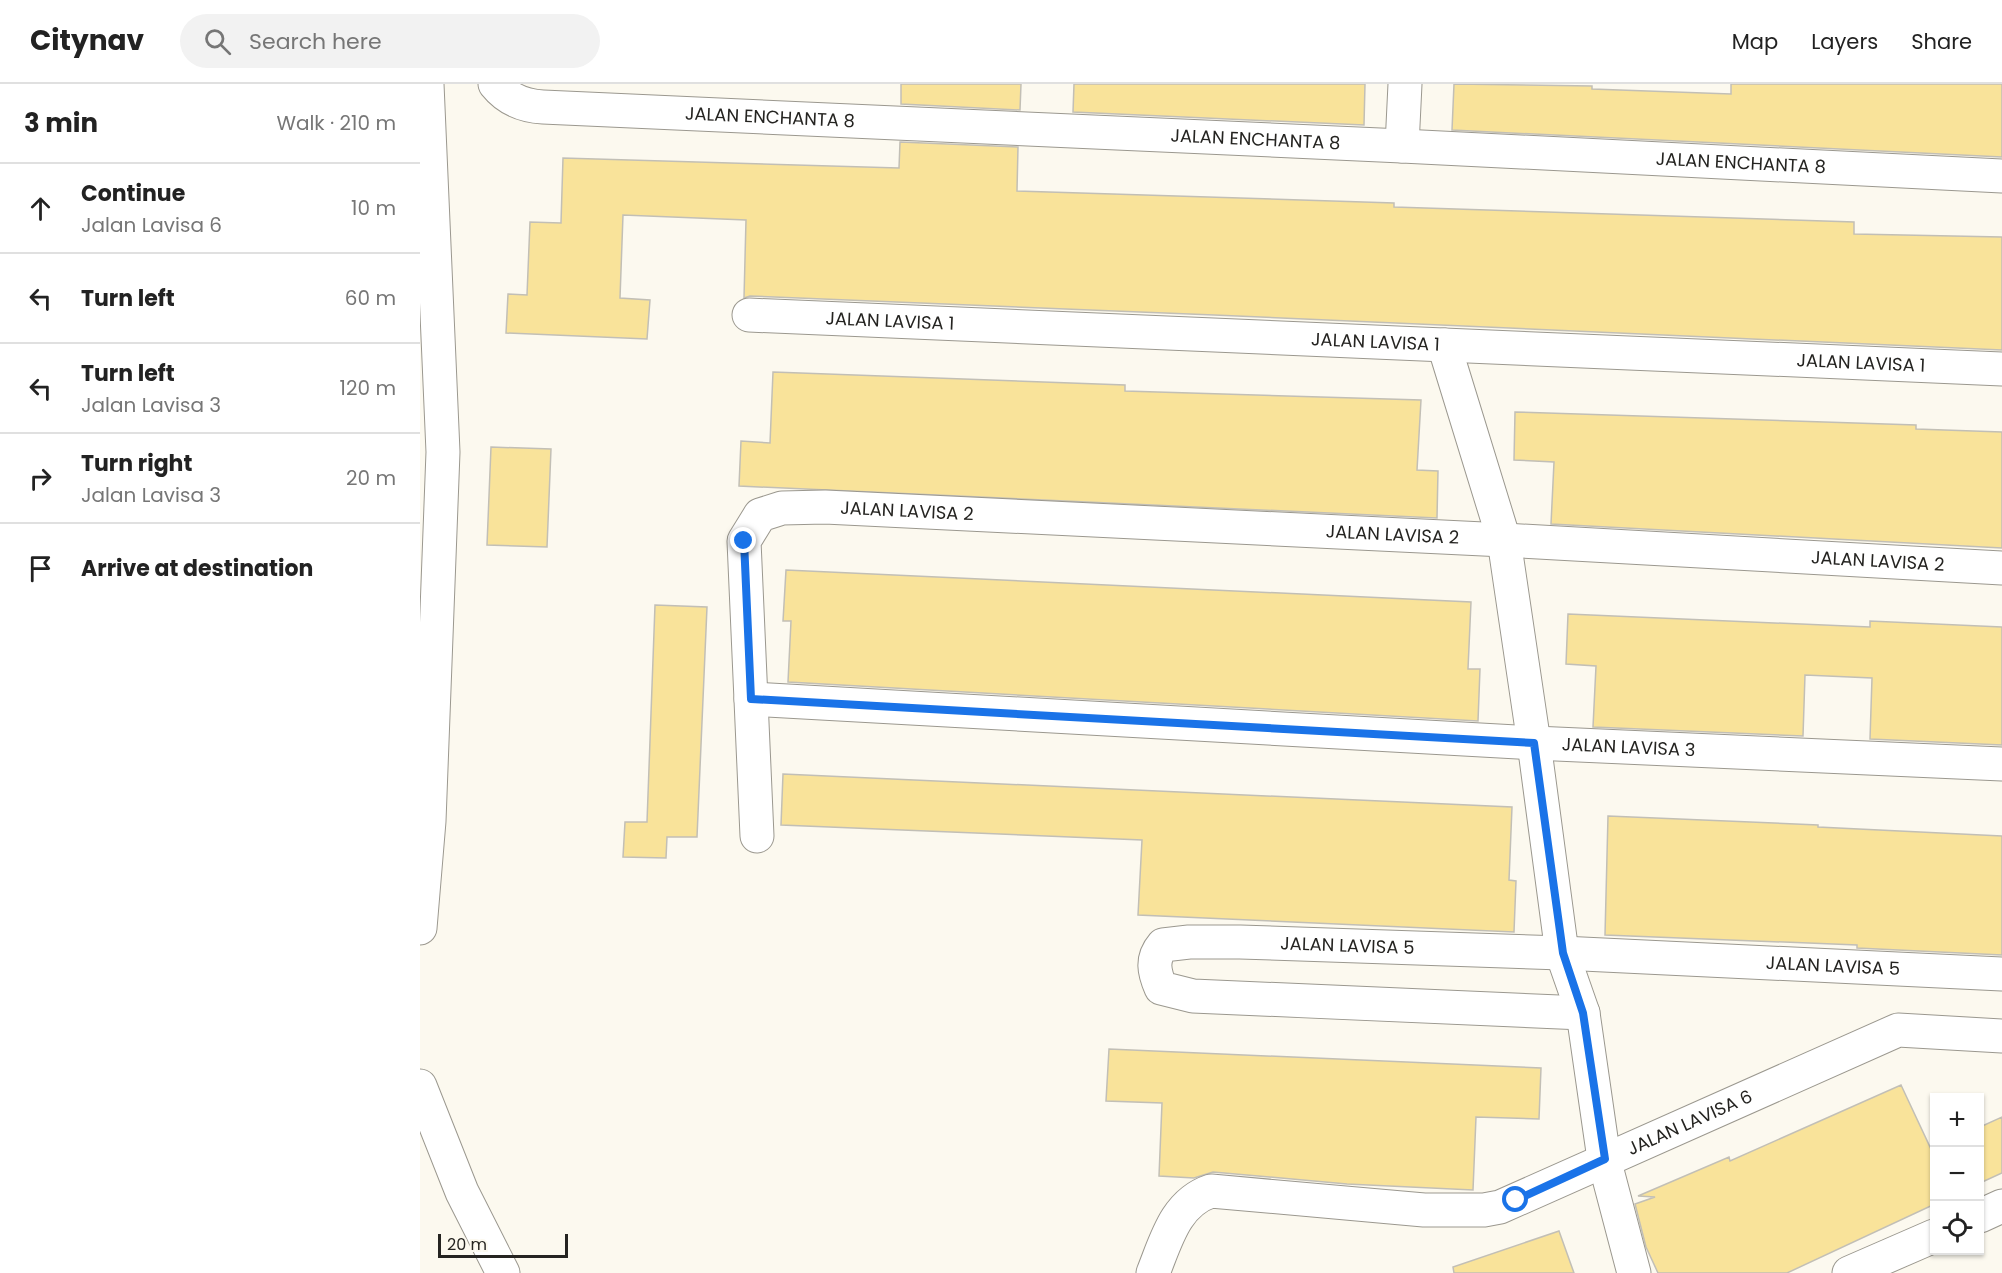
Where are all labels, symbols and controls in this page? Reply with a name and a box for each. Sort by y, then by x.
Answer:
search box [180,14,600,68]
text: Citynav [30,21,144,60]
icon: search [201,25,234,58]
text: Search here [249,26,382,57]
text: Map [1732,27,1778,56]
text: Layers [1811,27,1878,56]
text: Share [1911,27,1972,56]
street label: JALAN ENCHANTA 8 [684,100,856,133]
text: 3 min [24,105,98,141]
text: Walk · 210 m [276,109,396,137]
street label: JALAN ENCHANTA 8 [1170,122,1341,155]
street label: JALAN ENCHANTA 8 [1655,146,1827,179]
text: Continue [81,178,185,209]
icon: ahead [24,192,57,225]
text: 10 m [351,194,396,222]
text: Jalan Lavisa 6 [81,211,222,239]
icon: left [24,282,57,315]
text: Turn left [81,283,175,314]
text: 60 m [345,284,396,312]
street label: JALAN LAVISA 1 [825,305,955,336]
street label: JALAN LAVISA 1 [1311,326,1440,357]
street label: JALAN LAVISA 1 [1796,347,1926,378]
text: Turn left [81,358,175,389]
icon: left [24,372,57,405]
text: 120 m [340,374,396,402]
text: Jalan Lavisa 3 [81,391,221,419]
text: Turn right [81,448,192,479]
icon: right [24,462,57,495]
text: 20 m [346,464,396,492]
text: Jalan Lavisa 3 [81,481,221,509]
street label: JALAN LAVISA 2 [840,495,974,526]
street label: JALAN LAVISA 2 [1325,518,1460,550]
route end [730,527,756,553]
street label: JALAN LAVISA 2 [1810,544,1945,577]
icon: arrive [24,552,57,585]
text: Arrive at destination [81,553,313,584]
street label: JALAN LAVISA 3 [1561,731,1696,762]
street label: JALAN LAVISA 5 [1280,930,1415,960]
street label: JALAN LAVISA 5 [1765,950,1901,981]
street label: JALAN LAVISA 6 [1623,1083,1756,1161]
map controls [1930,1093,1984,1255]
button: + [1930,1093,1984,1147]
button: − [1930,1147,1984,1201]
route start [1502,1186,1528,1212]
button: locate [1930,1201,1984,1255]
scale bar [438,1231,568,1258]
text: 20 m [447,1233,487,1256]

